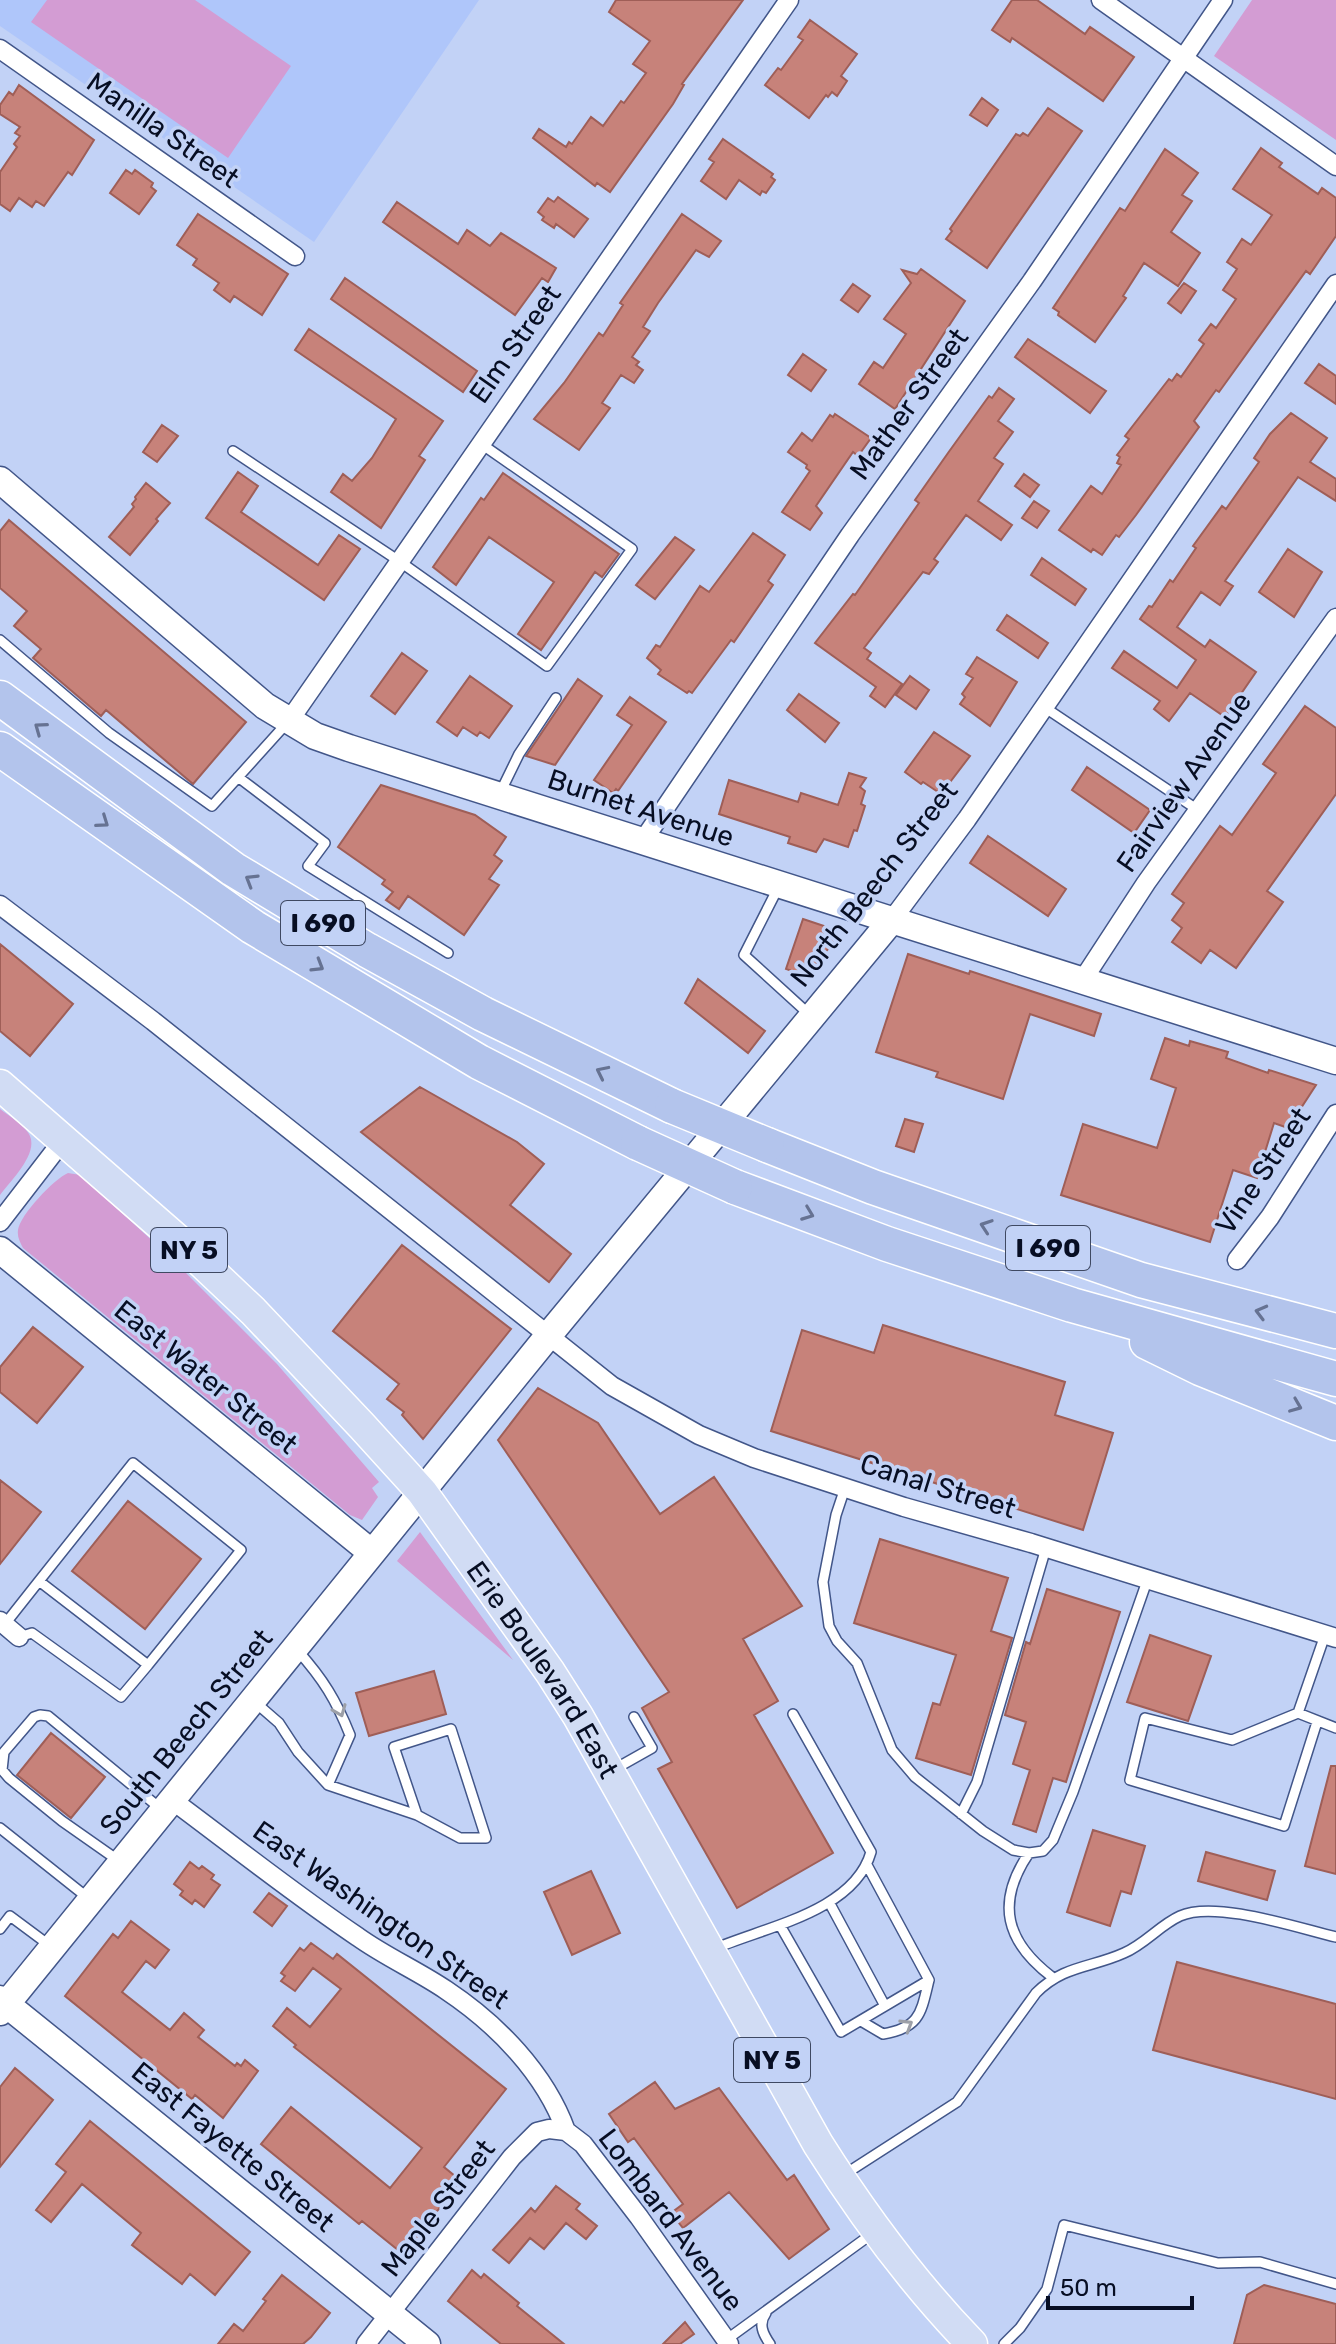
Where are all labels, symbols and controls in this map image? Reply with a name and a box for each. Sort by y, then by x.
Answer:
street label: Manilla Street [81,65,246,195]
street label: Elm Street [462,279,568,409]
street label: Mather Street [843,322,975,486]
street label: Fairview Avenue [1110,686,1258,878]
one-way arrow [35,723,49,737]
street label: Burnet Avenue [544,762,738,854]
street label: North Beech Street [784,775,964,993]
one-way arrow [94,812,108,827]
one-way arrow [245,874,260,889]
road number: I 690 [281,901,365,945]
one-way arrow [309,957,324,972]
one-way arrow [595,1066,610,1082]
street label: Vine Street [1209,1101,1317,1241]
one-way arrow [800,1204,814,1221]
one-way arrow [979,1220,993,1236]
road number: I 690 [1006,1226,1090,1270]
road number: NY 5 [151,1228,227,1272]
street label: East Water Street [108,1293,304,1461]
one-way arrow [1254,1304,1268,1321]
one-way arrow [1288,1397,1302,1413]
street label: Canal Street [856,1447,1020,1525]
street label: Erie Boulevard East [460,1555,626,1784]
street label: South Beech Street [93,1622,279,1842]
one-way arrow [331,1703,347,1717]
street label: East Washington Street [247,1814,515,2016]
one-way arrow [899,2020,913,2035]
road number: NY 5 [734,2038,810,2082]
street label: East Fayette Street [125,2055,341,2239]
street label: Lombard Avenue [592,2122,750,2318]
street label: Maple Street [374,2133,502,2283]
scale bar [1048,2260,1192,2310]
text: 50 m [1060,2274,1117,2302]

